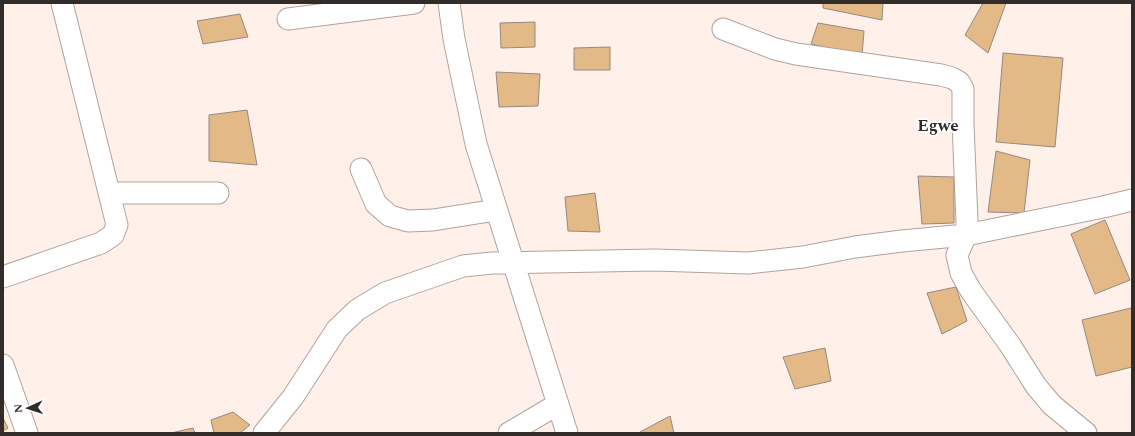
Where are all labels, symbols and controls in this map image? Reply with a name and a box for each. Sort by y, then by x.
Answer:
district label: Egwe [917,113,959,139]
north arrow [8,388,48,428]
text: N [10,404,27,413]

